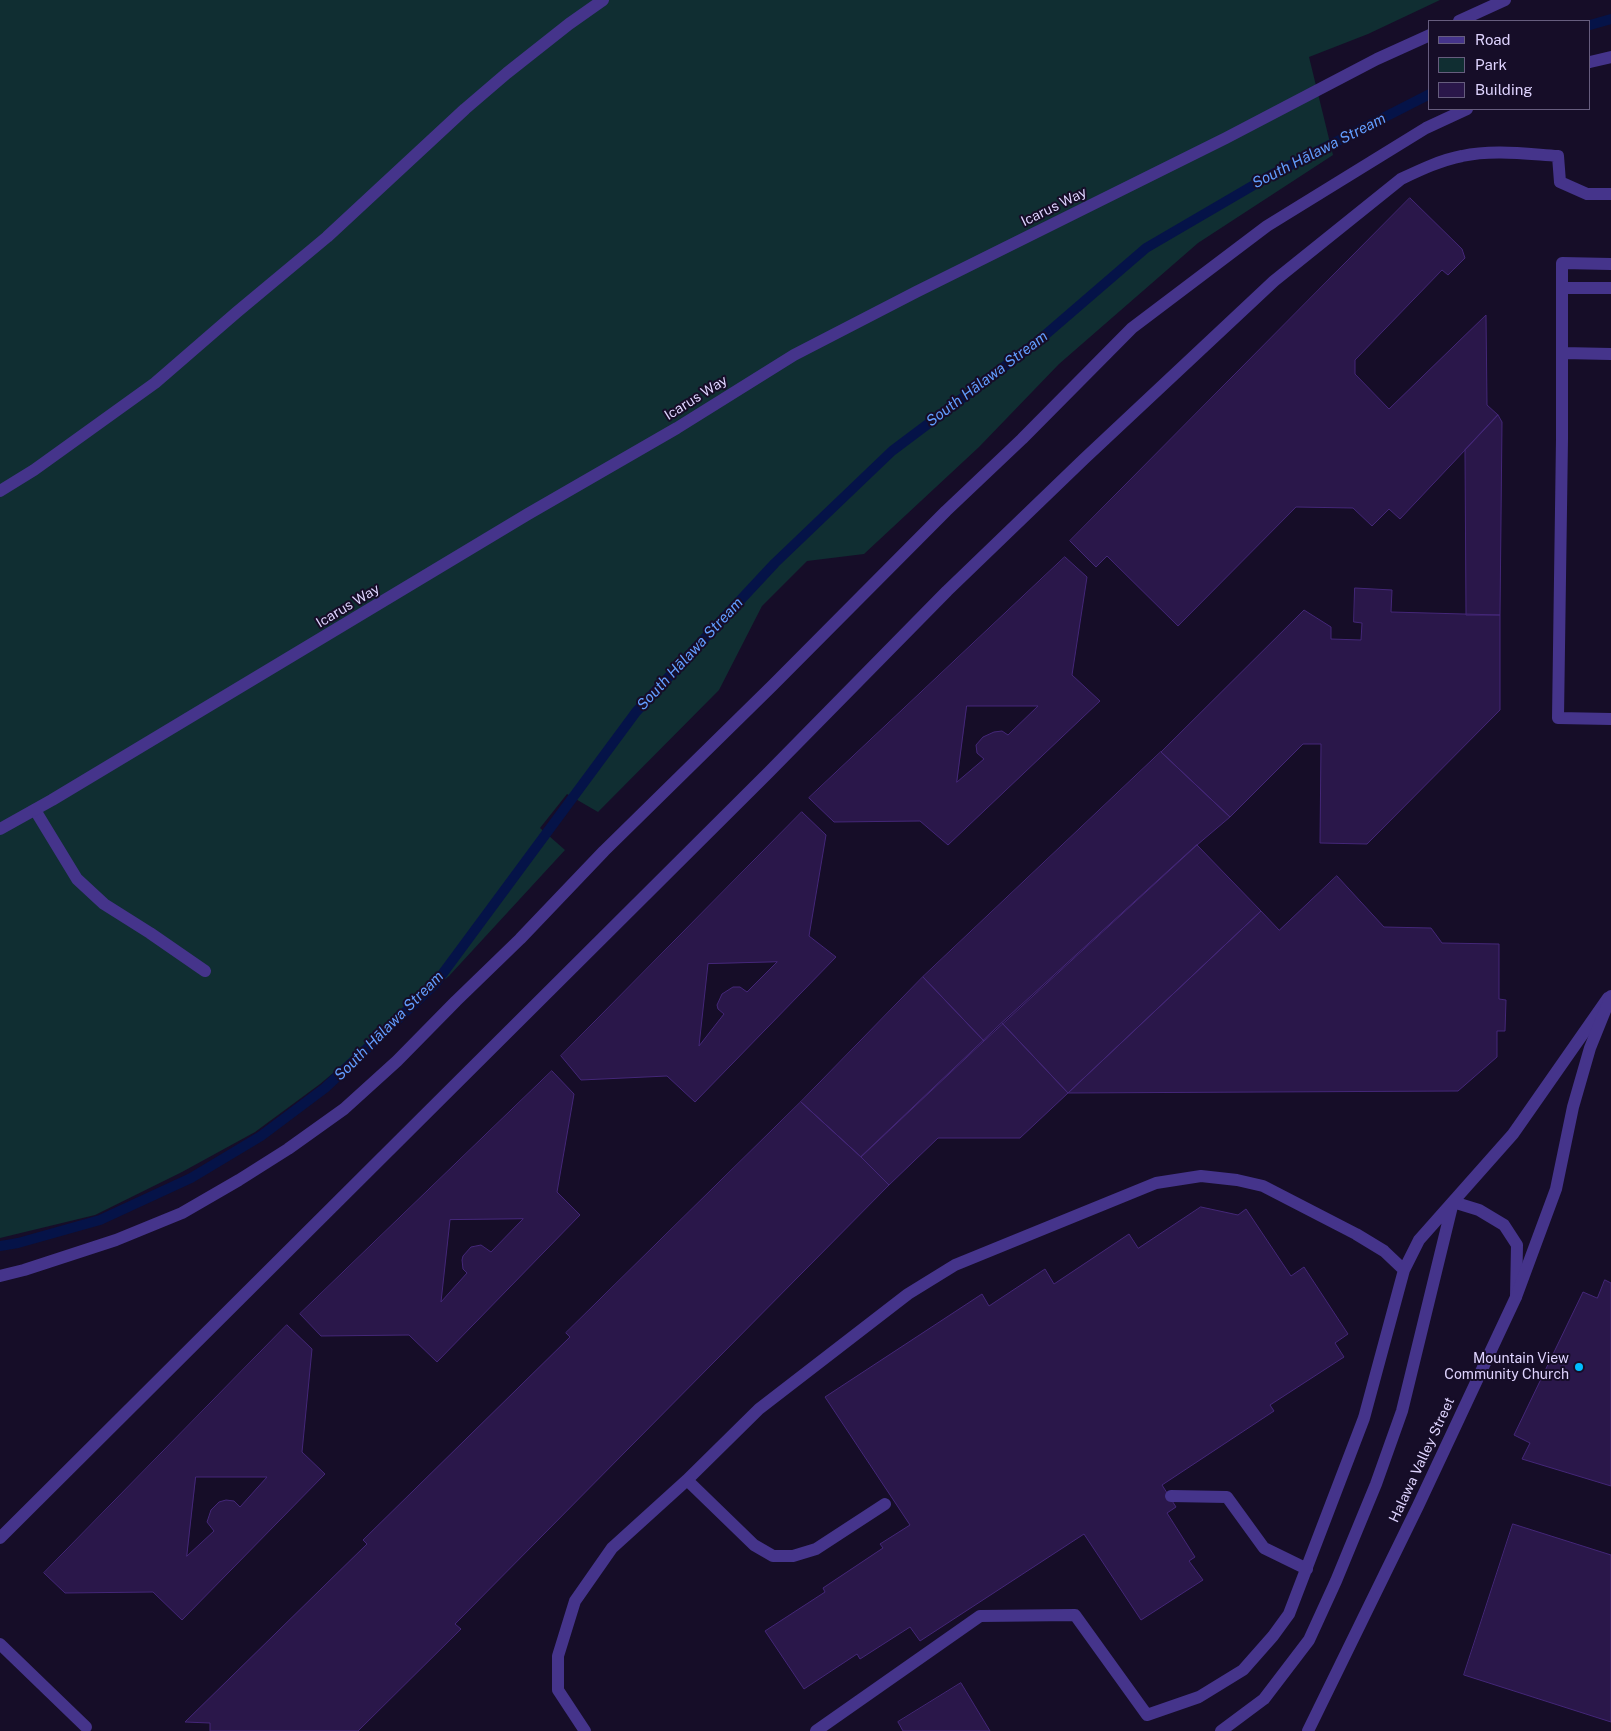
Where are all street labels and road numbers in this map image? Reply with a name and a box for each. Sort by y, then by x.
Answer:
street label: Icarus Way [1018,184,1090,230]
street label: Icarus Way [661,372,731,424]
street label: Icarus Way [313,581,383,631]
street label: Halawa Valley Street [1386,1395,1458,1525]

